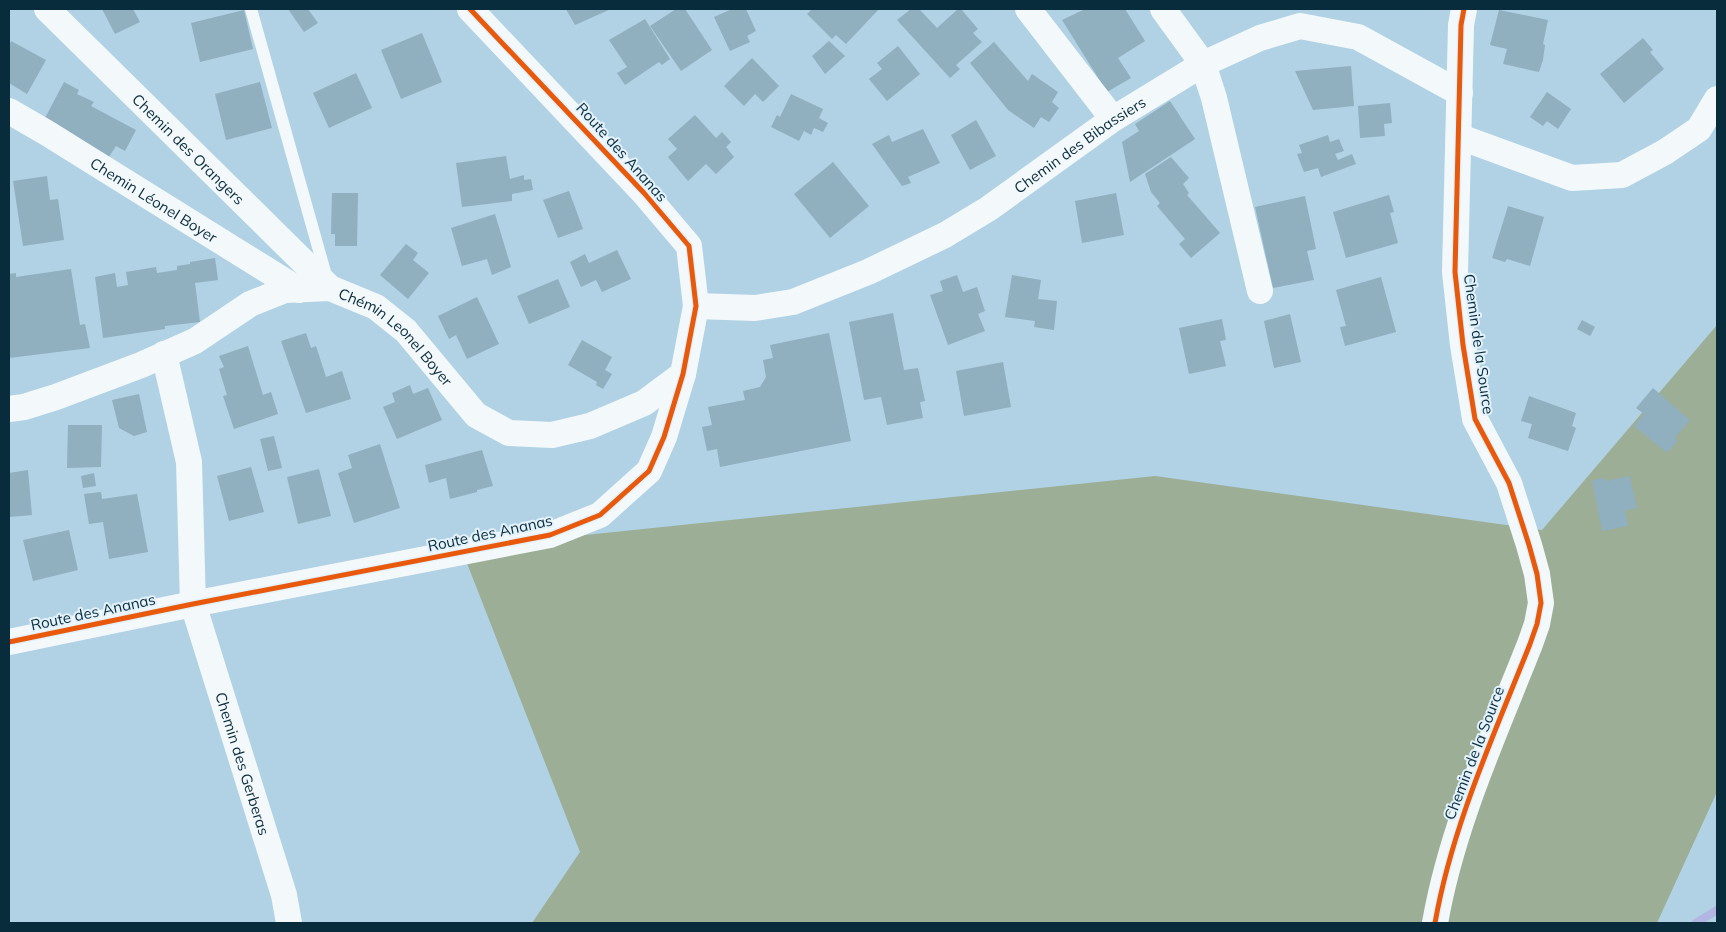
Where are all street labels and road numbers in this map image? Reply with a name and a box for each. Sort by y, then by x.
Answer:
street label: Chemin des Orangers [129,89,249,208]
street label: Chemin des Bibassiers [1010,92,1149,197]
street label: Route des Ananas [572,98,672,206]
street label: Chemin Léonel Boyer [87,153,222,247]
street label: Chemin de la Source [1460,273,1498,415]
street label: Chémin Leonel Boyer [336,283,457,390]
street label: Route des Ananas [426,510,554,556]
street label: Route des Ananas [29,589,157,635]
street label: Chemin de la Source [1440,684,1508,822]
street label: Chemin des Gerberas [212,690,274,837]

